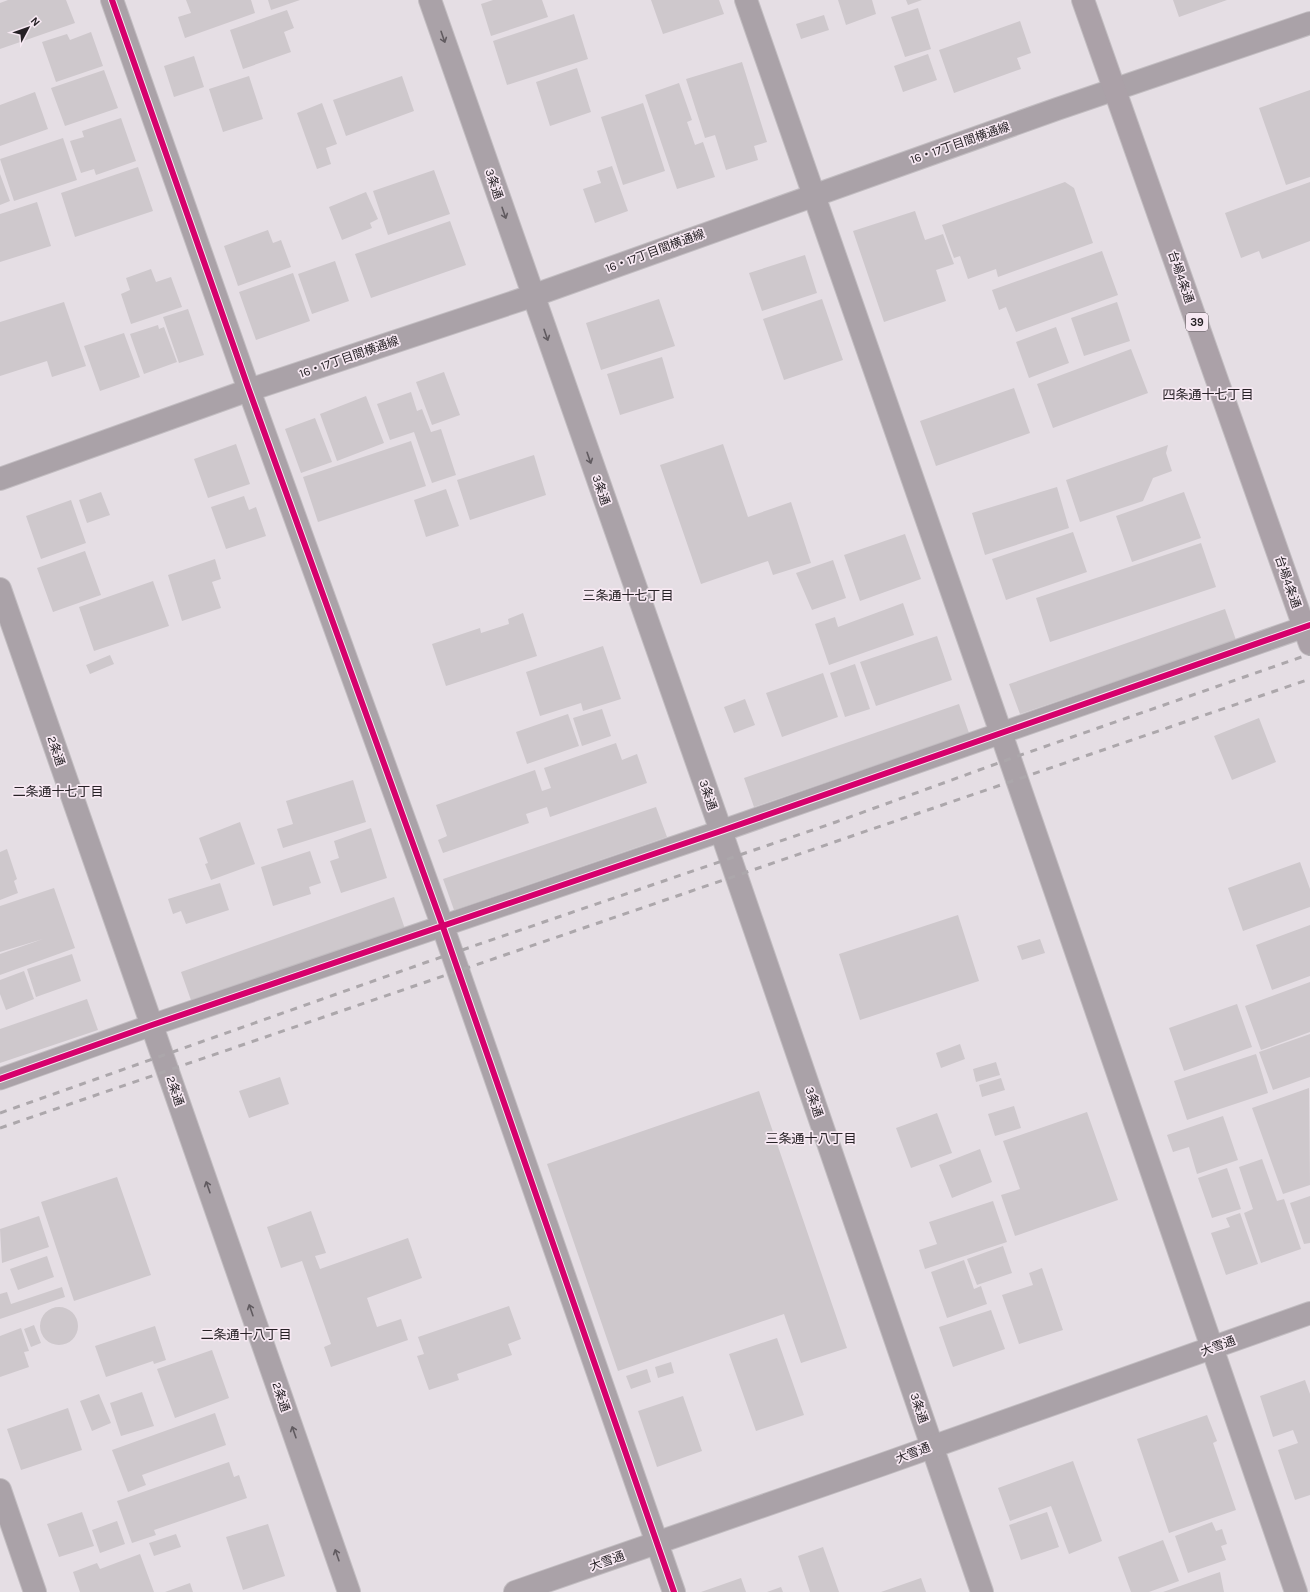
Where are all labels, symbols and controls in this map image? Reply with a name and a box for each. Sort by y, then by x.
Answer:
north arrow [8,8,48,48]
text: N [28,15,43,29]
one-way arrow [439,30,447,42]
street label: 16・17丁目間横通線 [908,119,1012,167]
street label: 3条通 [482,167,506,201]
one-way arrow [500,206,508,218]
street label: 16・17丁目間横通線 [604,227,706,275]
street label: 台場4条通 [1165,249,1197,305]
road number: 39 [1186,313,1208,331]
one-way arrow [543,329,550,342]
street label: 16・17丁目間横通線 [297,333,401,381]
district label: 四条通十七丁目 [1162,387,1254,402]
one-way arrow [586,452,594,464]
street label: 3条通 [589,473,613,507]
street label: 台場4条通 [1272,554,1304,610]
district label: 三条通十七丁目 [582,588,674,603]
street label: 2条通 [44,734,68,768]
street label: 3条通 [696,778,720,812]
district label: 二条通十七丁目 [12,784,104,799]
street label: 2条通 [163,1074,187,1108]
street label: 3条通 [802,1085,826,1119]
district label: 三条通十八丁目 [765,1131,857,1146]
one-way arrow [204,1181,211,1194]
one-way arrow [247,1303,254,1316]
district label: 二条通十八丁目 [200,1327,292,1342]
street label: 大雪通 [1199,1333,1237,1359]
street label: 2条通 [269,1380,293,1414]
street label: 3条通 [907,1391,931,1425]
one-way arrow [289,1427,297,1439]
street label: 大雪通 [894,1440,932,1466]
street label: 大雪通 [588,1549,626,1573]
one-way arrow [332,1550,340,1562]

